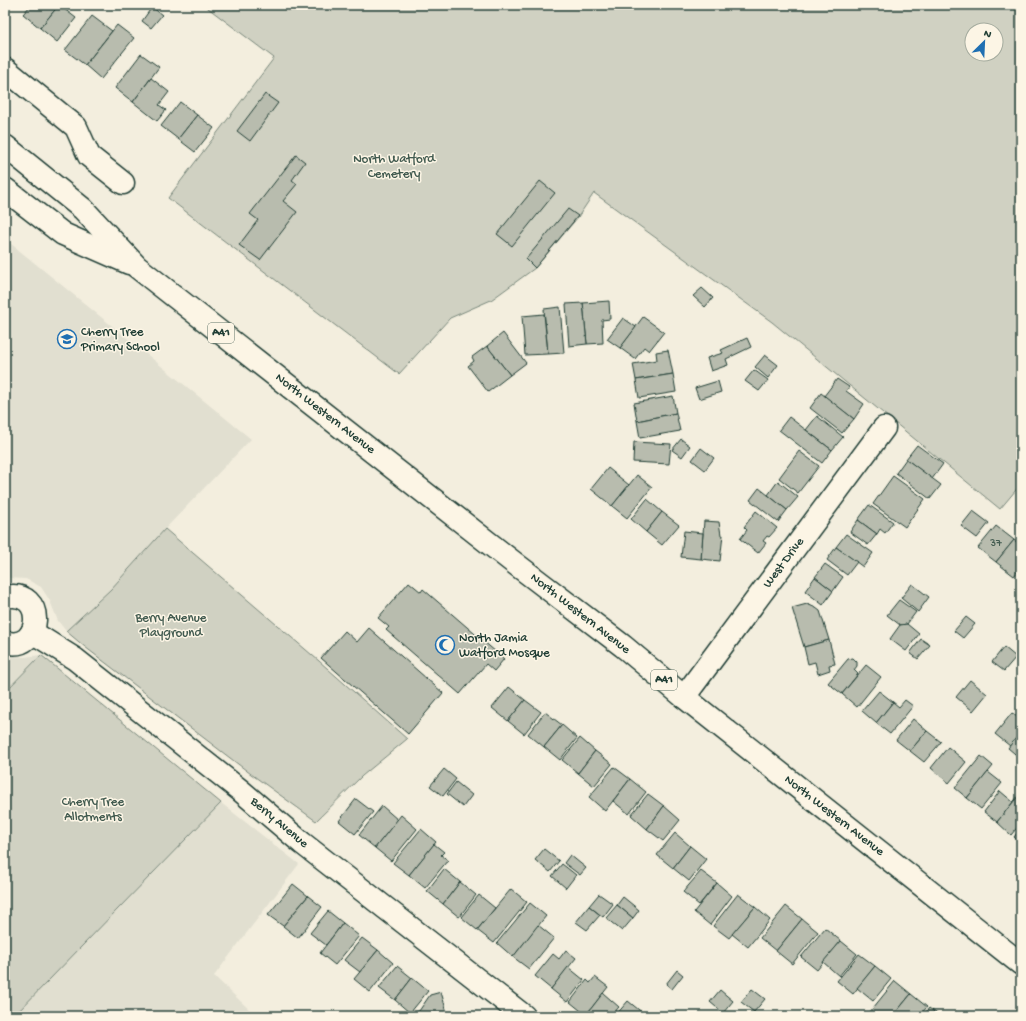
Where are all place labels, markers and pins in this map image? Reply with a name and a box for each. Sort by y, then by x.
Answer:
place label: Cherry Tree Primary School [80,325,160,355]
school or university icon: Cherry Tree Primary School [56,328,78,350]
place label: North Jamia Watford Mosque [459,631,550,661]
mosque icon: North Jamia Watford Mosque [434,634,456,656]

